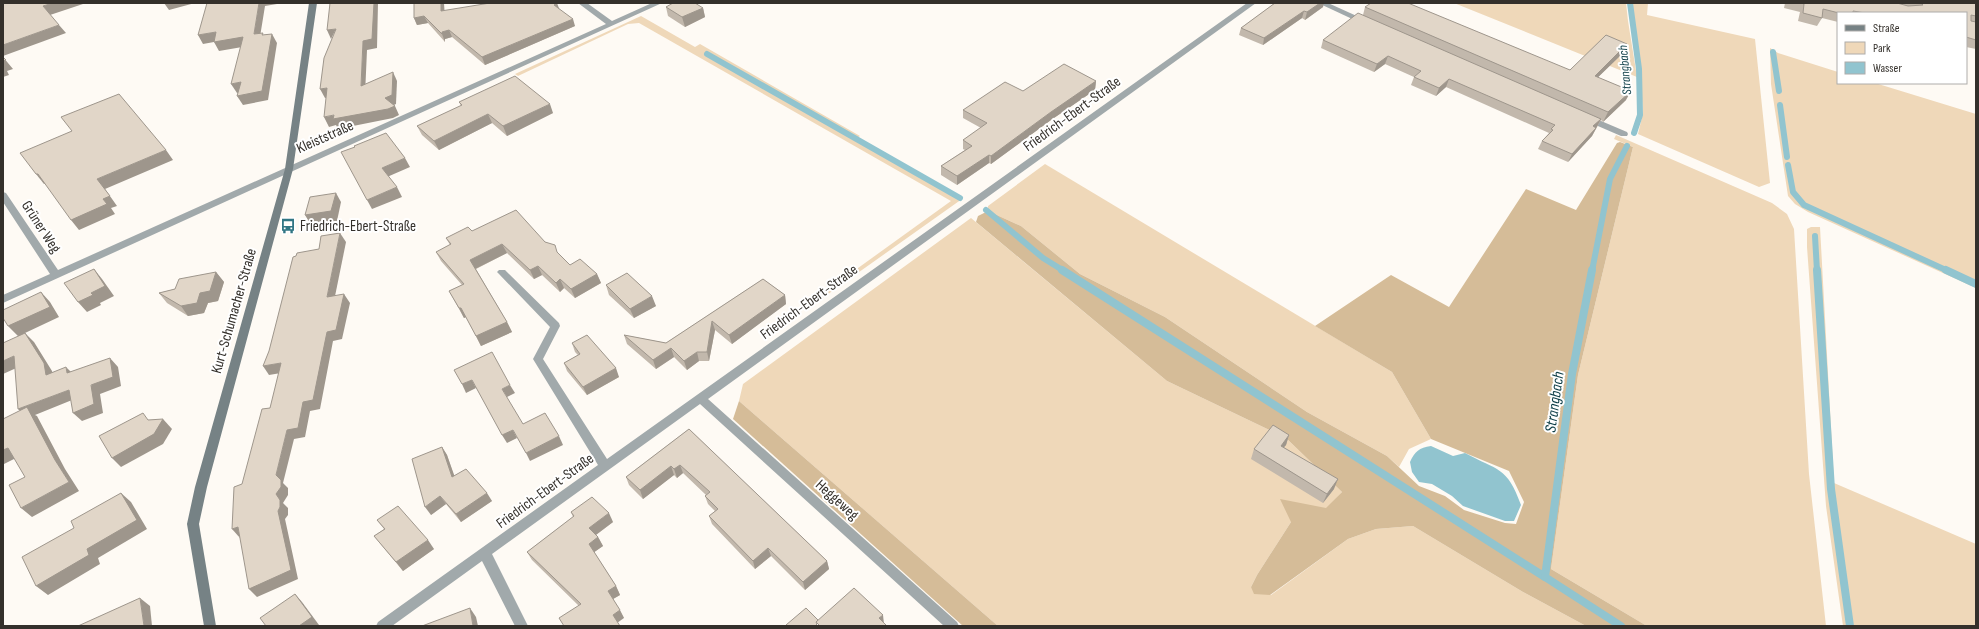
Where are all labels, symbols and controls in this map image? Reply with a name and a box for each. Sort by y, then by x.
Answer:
legend [1837,12,1967,84]
text: Straße [1873,21,1900,36]
text: Park [1873,41,1891,56]
water label: Strangbach [1615,44,1635,96]
text: Wasser [1873,61,1902,76]
street label: Friedrich-Ebert-Straße [1019,72,1125,156]
street label: Kleiststraße [294,116,356,158]
street label: Grüner Weg [17,197,65,257]
bus stop icon: Friedrich-Ebert-Straße [279,217,297,235]
place label: Friedrich-Ebert-Straße [300,217,416,236]
street label: Kurt-Schumacher-Straße [207,246,261,376]
street label: Friedrich-Ebert-Straße [756,260,862,344]
water label: Strangbach [1541,370,1569,434]
street label: Friedrich-Ebert-Straße [492,449,598,533]
street label: Heggeweg [811,476,863,524]

